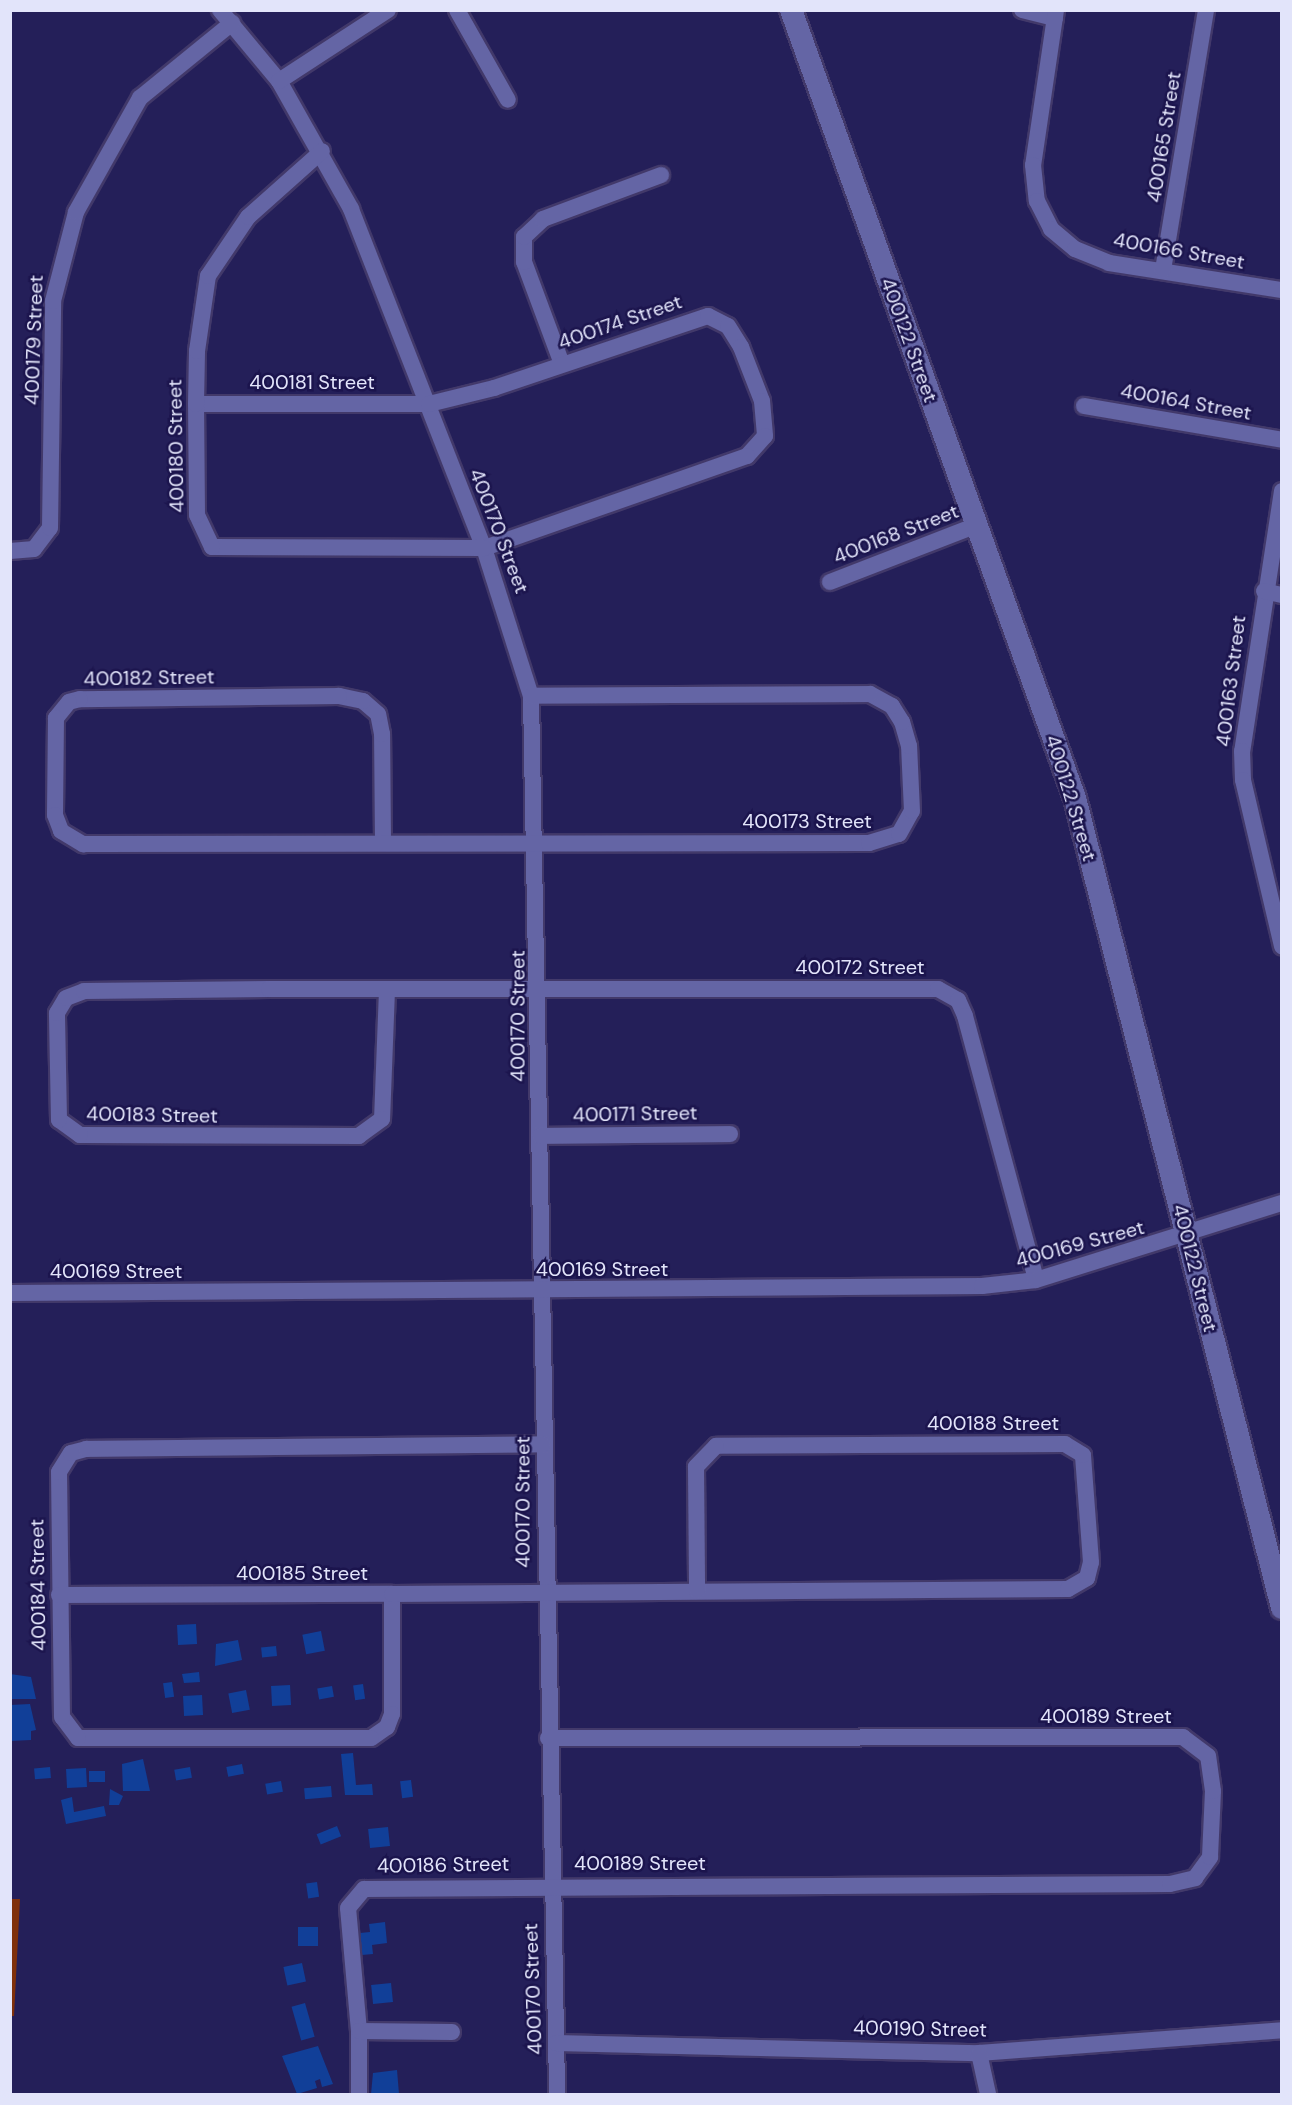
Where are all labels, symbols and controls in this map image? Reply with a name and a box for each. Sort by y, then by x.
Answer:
street label: 400165 Street [1142,70,1186,204]
street label: 400166 Street [1111,228,1247,274]
street label: 400179 Street [20,274,48,406]
street label: 400122 Street [875,274,943,406]
street label: 400174 Street [555,290,685,354]
street label: 400181 Street [249,370,375,394]
street label: 400180 Street [163,379,189,513]
street label: 400164 Street [1119,379,1253,425]
street label: 400170 Street [464,465,534,597]
street label: 400168 Street [830,499,962,569]
street label: 400163 Street [1211,614,1251,748]
street label: 400182 Street [83,665,215,691]
street label: 400122 Street [1040,732,1102,864]
street label: 400173 Street [742,809,872,833]
street label: 400170 Street [506,950,530,1082]
street label: 400172 Street [795,955,925,979]
street label: 400171 Street [572,1101,698,1127]
street label: 400183 Street [86,1102,218,1128]
street label: 400122 Street [1168,1202,1222,1334]
street label: 400169 Street [1013,1215,1147,1273]
street label: 400169 Street [536,1257,668,1281]
street label: 400169 Street [50,1259,182,1283]
street label: 400188 Street [927,1411,1059,1435]
street label: 400170 Street [511,1436,535,1568]
street label: 400184 Street [25,1519,51,1651]
street label: 400185 Street [236,1561,368,1585]
street label: 400189 Street [1040,1704,1172,1728]
street label: 400189 Street [574,1851,706,1875]
street label: 400186 Street [377,1852,509,1878]
street label: 400170 Street [519,1923,547,2055]
street label: 400190 Street [853,2016,987,2042]

